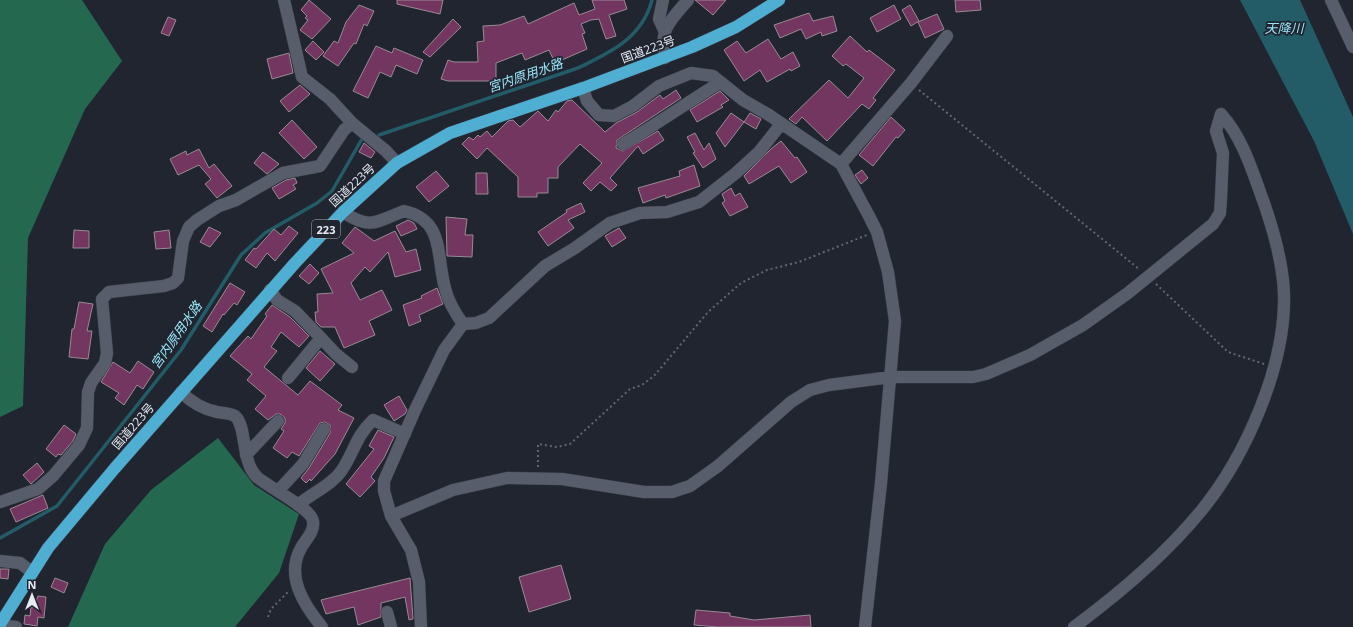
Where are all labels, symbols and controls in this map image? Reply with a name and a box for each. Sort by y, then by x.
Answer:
water label: 天降川 [1264,19,1305,37]
street label: 国道223号 [619,31,677,67]
water label: 宮内原用水路 [485,53,566,96]
street label: 国道223号 [326,159,378,211]
road number: 223 [312,220,340,238]
water label: 宮内原用水路 [146,297,206,372]
street label: 国道223号 [108,399,158,453]
north arrow [12,575,52,615]
text: N [28,577,36,592]

